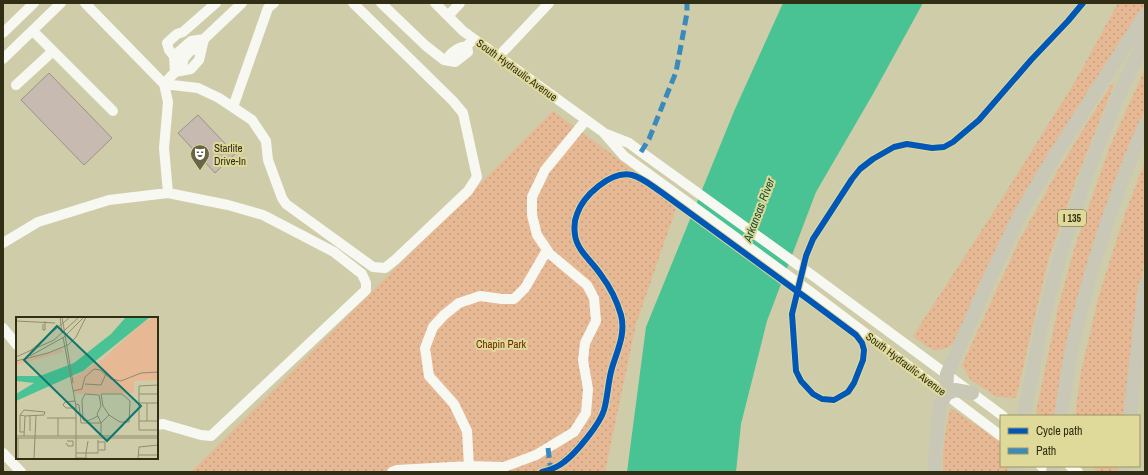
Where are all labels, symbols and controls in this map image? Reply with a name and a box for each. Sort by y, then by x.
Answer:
street label: South Hydraulic Avenue [474,36,560,104]
place label: Starlite Drive-In [214,141,246,168]
theatre icon: Starlite Drive-In [189,143,211,171]
water label: Arkansas River [739,175,779,245]
road number: I 135 [1058,210,1086,226]
inset map [16,317,158,459]
street label: South Hydraulic Avenue [863,329,949,399]
park label: Chapin Park [476,337,527,351]
legend [1000,415,1140,467]
text: Cycle path [1036,423,1083,439]
text: Path [1036,443,1056,459]

